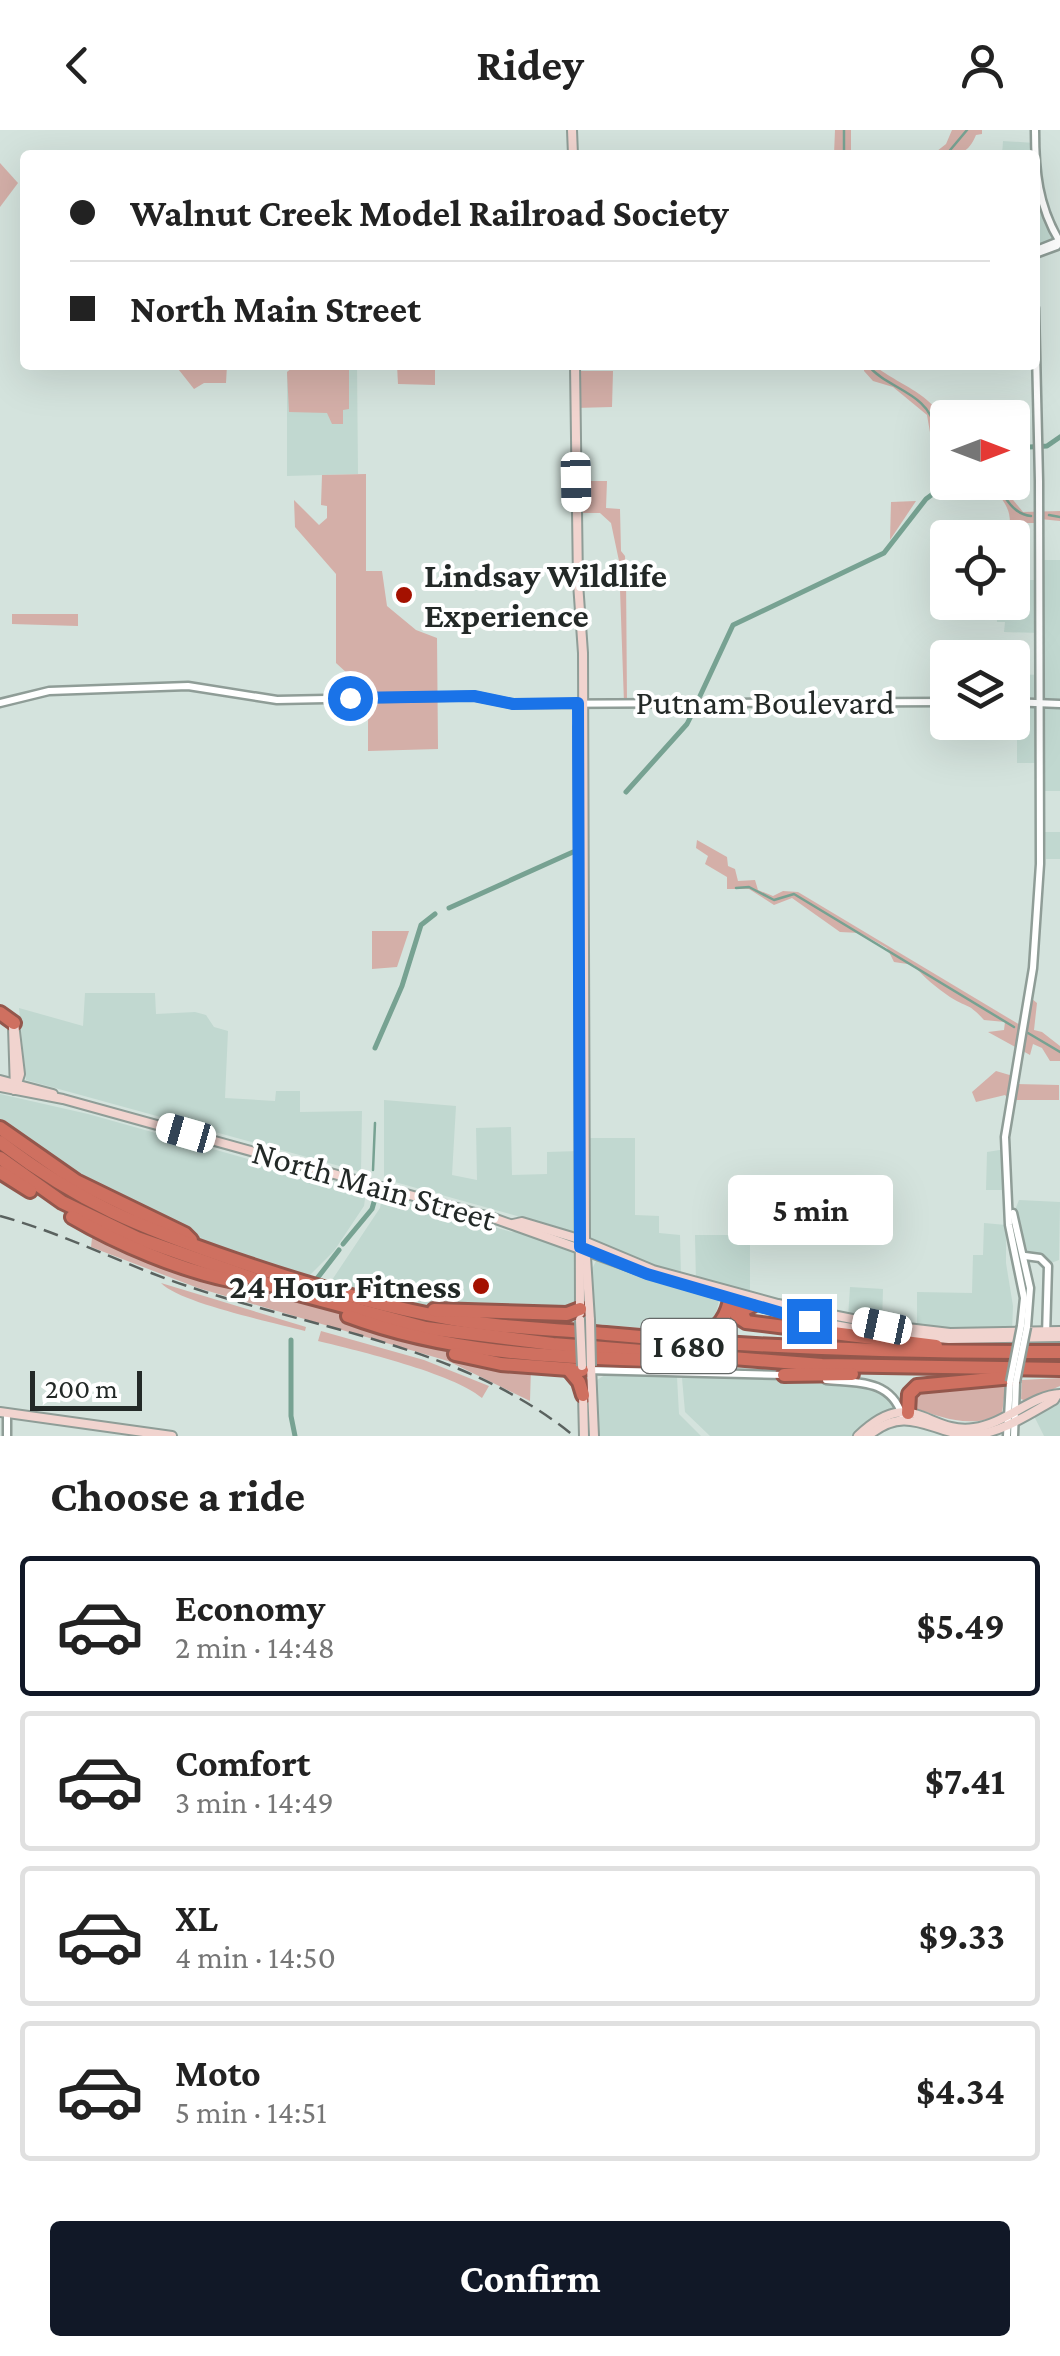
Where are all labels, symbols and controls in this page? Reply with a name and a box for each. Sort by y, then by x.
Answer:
icon: back [50,38,105,93]
icon: person [955,38,1010,93]
text: Ridey [476,40,584,90]
text: Walnut Creek Model Railroad Society [130,192,729,234]
text: North Main Street [130,288,421,330]
north arrow [930,400,1030,500]
map controls [930,400,1030,740]
car [560,452,592,512]
button: locate [930,520,1030,620]
place label: Lindsay Wildlife Experience [424,556,667,635]
marker: Lindsay Wildlife Experience [393,584,415,606]
button: layers [930,640,1030,740]
route start [328,676,373,721]
street label: Putnam Boulevard [635,683,895,722]
car [153,1110,219,1156]
street label: North Main Street [248,1132,500,1239]
callout: 5 min [726,1176,892,1246]
text: 5 min [772,1192,849,1228]
place label: 24 Hour Fitness [229,1267,461,1306]
marker: 24 Hour Fitness [470,1275,492,1297]
route end [787,1299,832,1344]
car [850,1305,914,1347]
road number: I 680 [642,1319,736,1373]
scale bar [30,1366,142,1410]
text: 200 m [45,1373,118,1404]
text: Choose a ride [50,1471,305,1521]
icon: car [55,1581,145,1671]
text: Economy [175,1587,325,1629]
text: $5.49 [917,1605,1005,1647]
text: 2 min · 14:48 [175,1629,335,1665]
icon: car [55,1736,145,1826]
text: Comfort [175,1742,311,1784]
text: $7.41 [925,1760,1005,1802]
text: 3 min · 14:49 [175,1784,334,1820]
icon: car [55,1891,145,1981]
text: XL [175,1897,218,1939]
text: $9.33 [919,1915,1005,1957]
text: 4 min · 14:50 [175,1939,336,1975]
icon: car [55,2046,145,2136]
text: Moto [175,2052,261,2094]
text: $4.34 [916,2070,1005,2112]
text: 5 min · 14:51 [175,2094,327,2130]
button: Confirm [50,2221,1010,2336]

